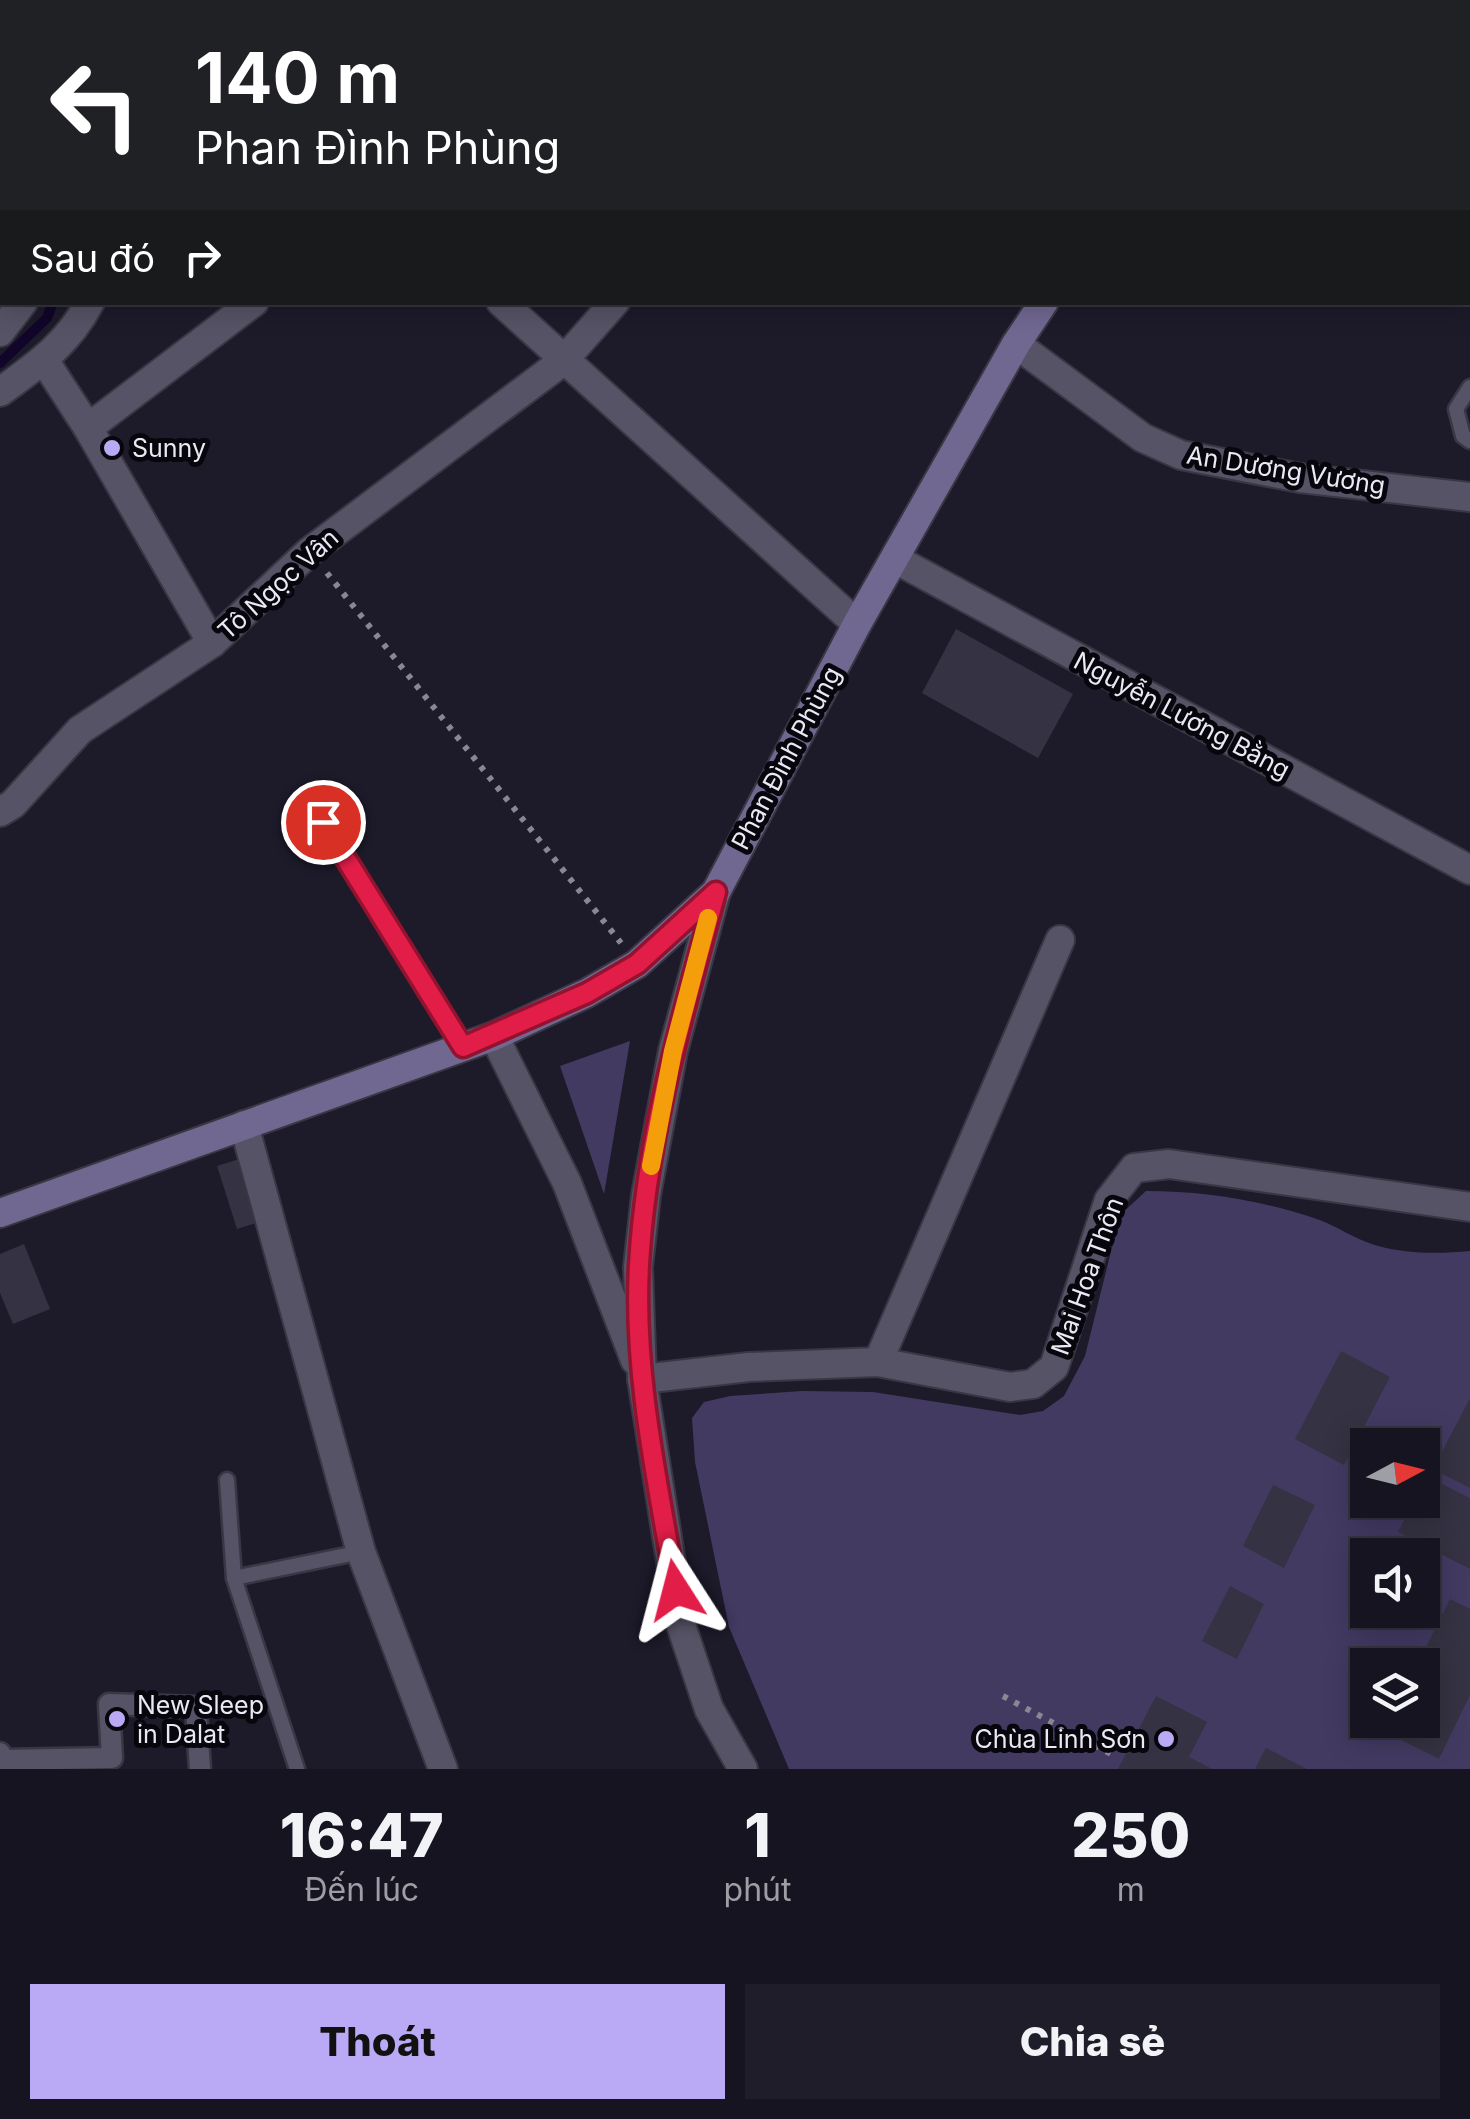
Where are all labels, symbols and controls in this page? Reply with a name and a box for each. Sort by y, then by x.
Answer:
text: 140 m [195,35,400,120]
icon: left [30,40,160,170]
text: Phan Đình Phùng [195,120,560,175]
icon: right [175,230,230,285]
text: Sau đó [30,235,155,281]
place label: Sunny [132,433,206,463]
marker: Sunny [101,437,123,459]
street label: An Dương Vương [1185,439,1387,501]
street label: Tô Ngọc Vân [212,522,344,646]
street label: Nguyễn Lương Bằng [1069,645,1295,785]
street label: Phan Đình Phùng [725,661,847,855]
pin [281,780,366,865]
icon: arrive [296,795,351,850]
street label: Mai Hoa Thôn [1045,1193,1129,1359]
north arrow [1350,1428,1440,1518]
map controls [1350,1428,1440,1738]
position arrow [624,1538,728,1642]
button: sound [1350,1538,1440,1628]
button: layers [1350,1648,1440,1738]
place label: New Sleep in Dalat [137,1690,264,1749]
marker: New Sleep in Dalat [106,1708,128,1730]
place label: Chùa Linh Sơn [975,1724,1146,1754]
marker: Chùa Linh Sơn [1155,1728,1177,1750]
text: 16:47 [280,1799,444,1871]
text: 1 [744,1799,771,1871]
text: 250 [1071,1799,1190,1871]
text: Đến lúc [304,1870,419,1909]
text: phút [724,1870,791,1909]
text: m [1117,1870,1145,1909]
button: Thoát [30,1984,725,2099]
button: Chia sẻ [745,1984,1440,2099]

